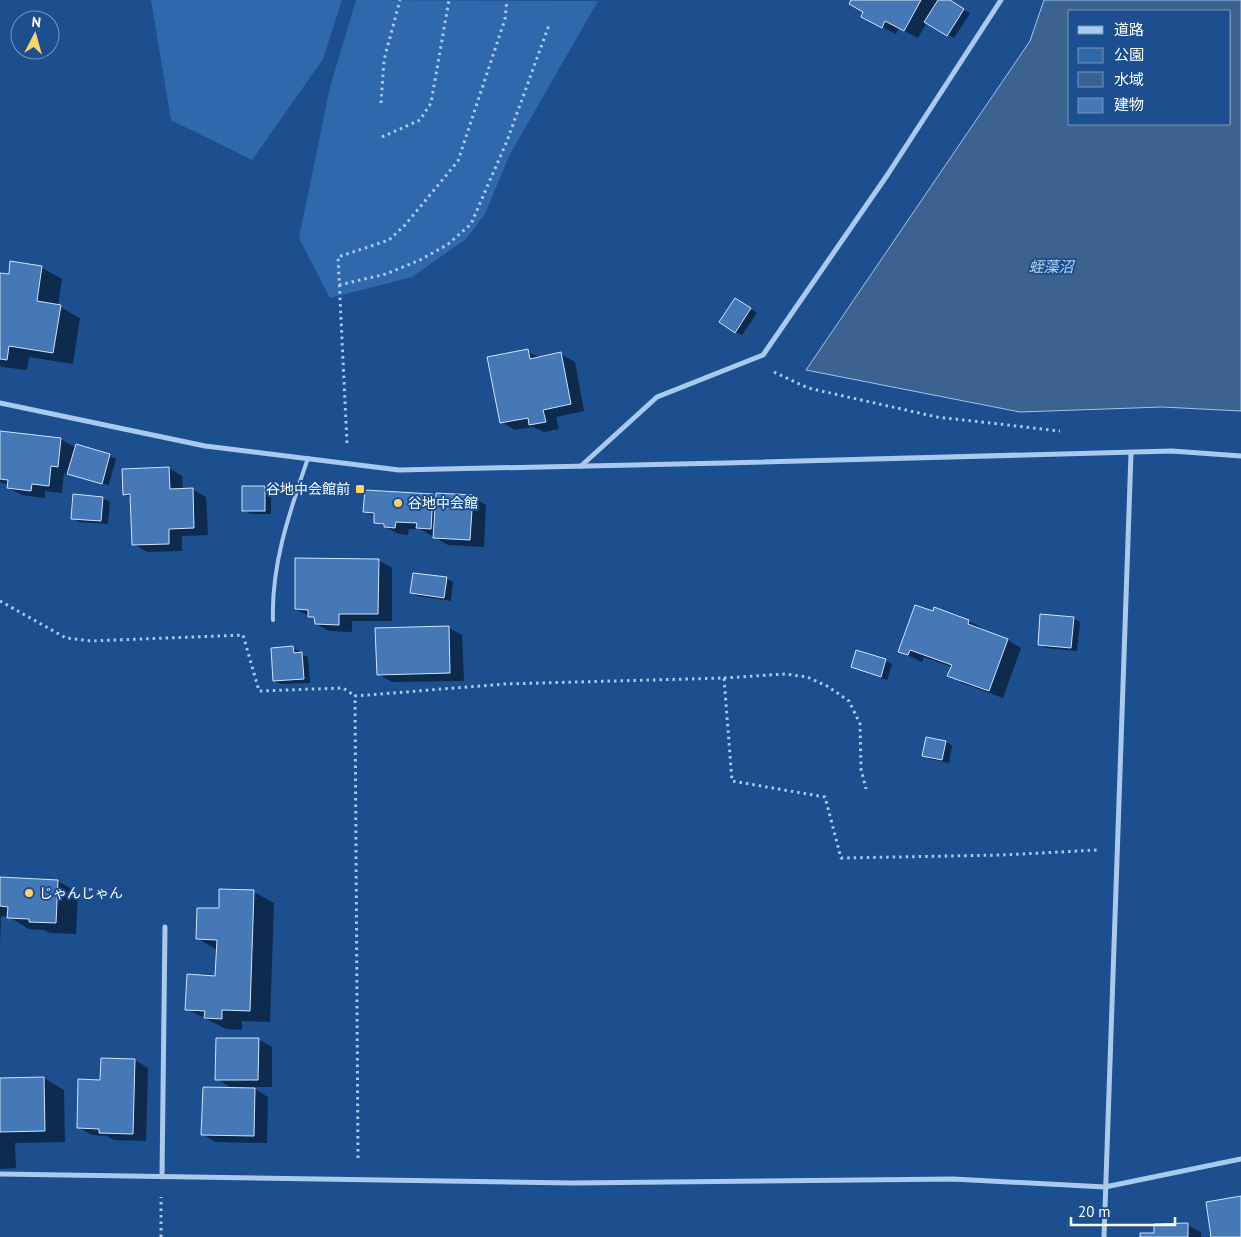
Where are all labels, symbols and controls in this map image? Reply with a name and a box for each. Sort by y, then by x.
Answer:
north arrow [10,10,60,60]
legend [1068,10,1231,125]
text: N [31,13,42,32]
text: 道路 [1114,20,1144,39]
text: 公園 [1114,45,1144,64]
text: 水域 [1114,70,1144,89]
text: 建物 [1114,95,1144,114]
water label: 蛭藻沼 [1028,257,1075,276]
place label: 谷地中会館前 [266,480,350,498]
marker: 谷地中会館前 [354,483,366,495]
place label: 谷地中会館 [408,494,478,512]
marker: 谷地中会館 [392,497,404,509]
place label: じゃんじゃん [39,884,123,902]
marker: じゃんじゃん [23,887,35,899]
scale bar [1071,1194,1175,1226]
text: 20 m [1078,1202,1111,1221]

